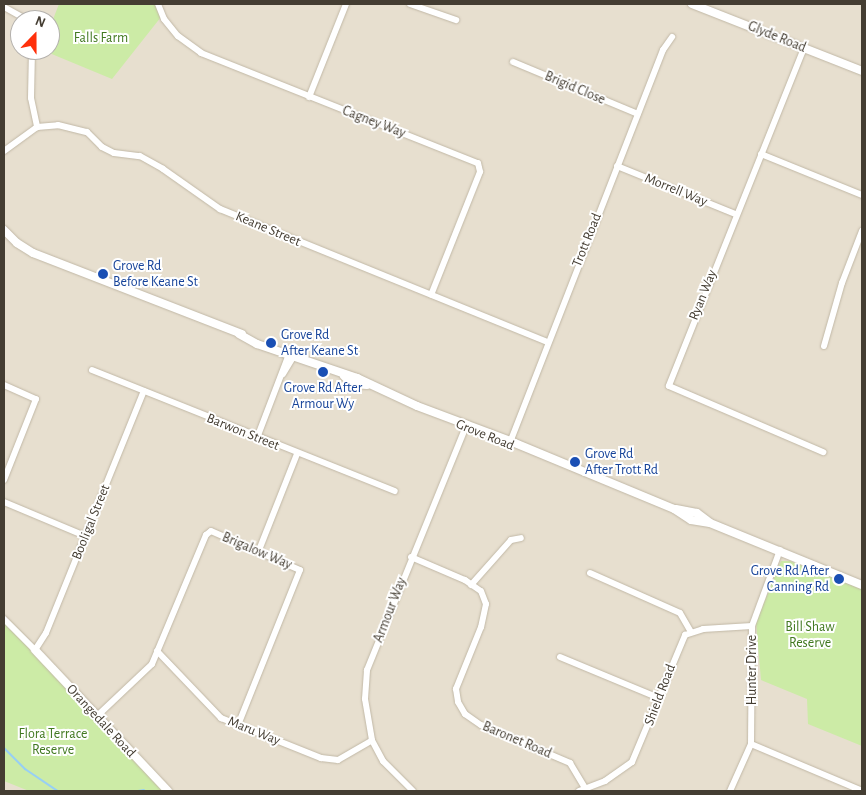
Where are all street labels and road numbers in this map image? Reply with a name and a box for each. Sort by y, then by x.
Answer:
street label: Glyde Road [745,18,809,56]
street label: Brigid Close [542,68,608,108]
street label: Cagney Way [340,102,408,142]
street label: Morrell Way [642,170,710,210]
street label: Keane Street [233,208,303,250]
street label: Trott Road [569,211,605,269]
street label: Ryan Way [685,267,721,323]
street label: Barwon Street [204,410,282,454]
street label: Grove Road [453,416,517,454]
street label: Booligal Street [68,482,114,562]
street label: Brigalow Way [220,529,294,573]
street label: Armour Way [370,575,410,645]
street label: Hunter Drive [744,635,760,705]
street label: Shield Road [641,662,679,728]
street label: Orangedale Road [63,681,139,761]
street label: Maru Way [225,713,283,749]
street label: Baronet Road [480,718,554,762]

